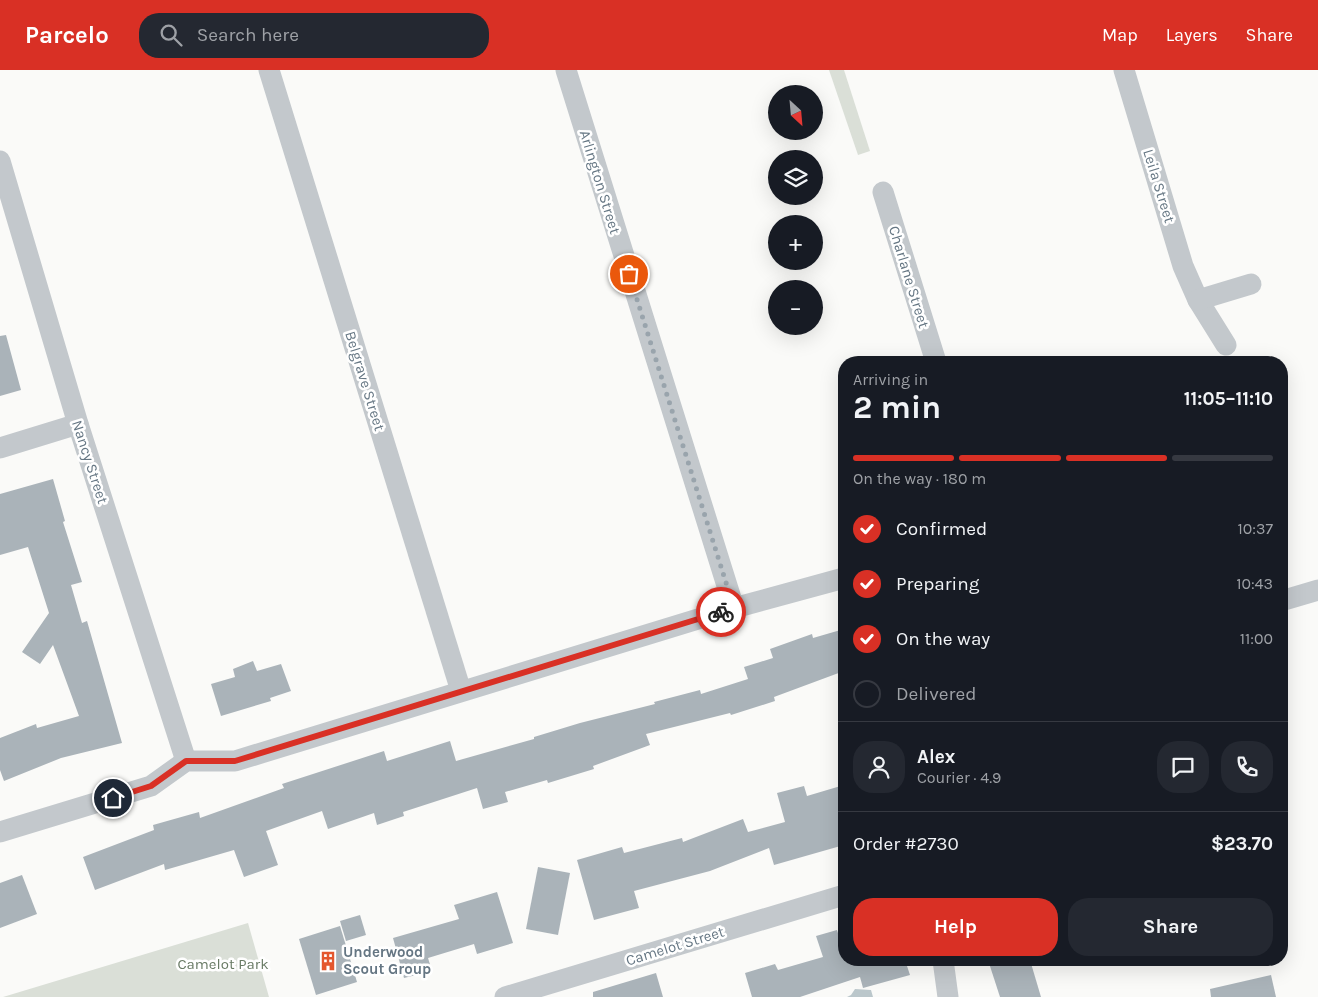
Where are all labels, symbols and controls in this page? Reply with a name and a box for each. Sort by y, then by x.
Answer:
search box [139,13,489,58]
text: Parcelo [25,21,109,49]
icon: search [157,21,185,49]
text: Search here [197,24,299,46]
text: Map [1102,24,1138,46]
text: Layers [1166,24,1218,46]
text: Share [1246,24,1293,46]
north arrow [768,85,822,140]
map controls [768,85,823,335]
street label: Arlington Street [576,128,624,237]
street label: Leila Street [1139,147,1179,225]
button: layers [768,150,823,205]
button: + [768,215,823,270]
street label: Charlane Street [885,224,933,331]
pin [608,253,650,295]
icon: bag [615,260,643,288]
button: − [768,280,823,335]
street label: Belgrave Street [341,329,389,433]
text: Arriving in [853,370,928,389]
text: 11:05–11:10 [1184,388,1273,410]
text: 2 min [853,389,941,426]
street label: Nancy Street [68,418,112,507]
text: On the way · 180 m [853,469,986,488]
icon: check [853,515,881,543]
text: Confirmed [896,518,987,540]
text: 10:37 [1238,519,1273,538]
icon: check [853,570,881,598]
text: Preparing [896,573,979,595]
text: 10:43 [1236,574,1273,593]
courier [696,587,746,637]
icon: bike [707,598,735,626]
icon: check [853,625,881,653]
text: On the way [896,628,990,650]
text: 11:00 [1240,629,1273,648]
text: Delivered [896,683,976,705]
button: person [853,741,905,793]
button: chat [1157,741,1209,793]
button: phone [1221,741,1273,793]
text: Alex [917,746,955,768]
text: Courier · 4.9 [917,768,1001,787]
pin [92,777,134,819]
icon: home [99,784,127,812]
text: Order #2730 [853,833,959,855]
text: $23.70 [1211,833,1273,855]
button: Help [853,898,1058,956]
button: Share [1068,898,1273,956]
street label: Camelot Street [624,922,727,970]
place label: Underwood Scout Group [343,943,431,978]
building icon: Underwood Scout Group [317,950,339,972]
park label: Camelot Park [177,955,269,973]

